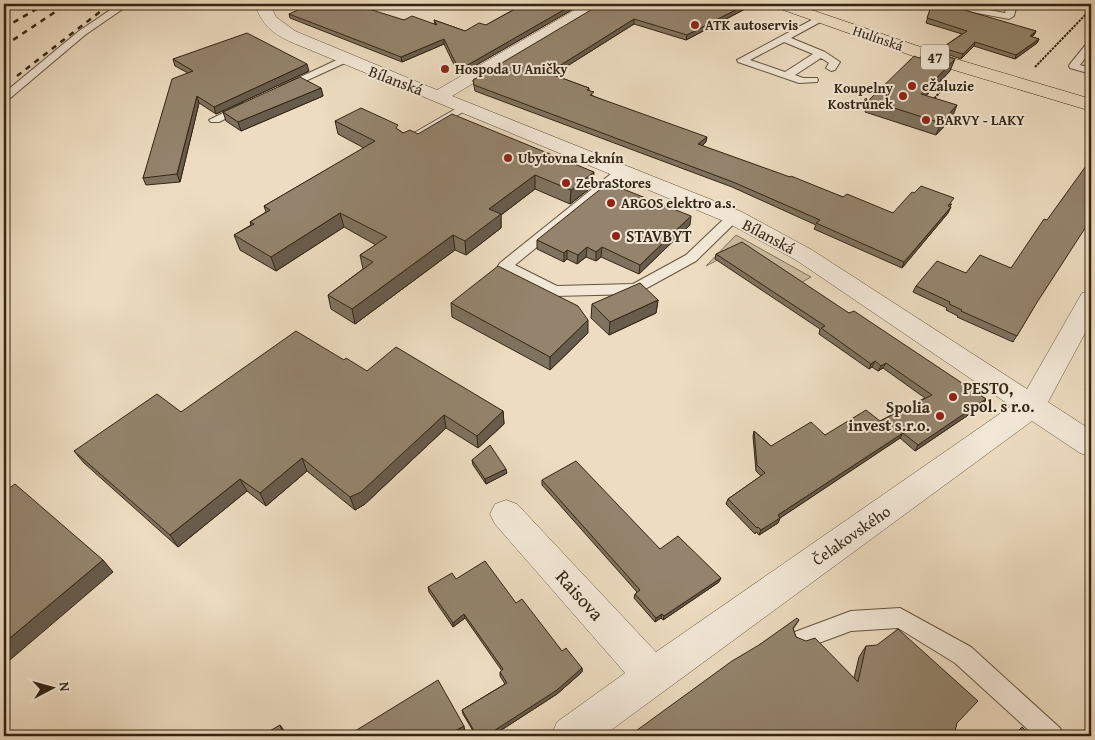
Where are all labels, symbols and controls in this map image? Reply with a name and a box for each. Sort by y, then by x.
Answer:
place label: ATK autoservis [705,15,798,35]
marker: ATK autoservis [689,19,701,31]
street label: Hulínská [850,20,906,56]
road number: 47 [921,44,949,70]
street label: Bílanská [365,59,427,102]
place label: Hospoda U Aničky [455,59,568,79]
marker: Hospoda U Aničky [439,63,451,75]
place label: eŽaluzie [922,76,974,96]
place label: Koupelny Kostrůnek [828,78,894,114]
marker: eŽaluzie [906,80,918,92]
marker: Koupelny Kostrůnek [897,90,909,102]
place label: BARVY - LAKY [936,110,1025,130]
marker: BARVY - LAKY [920,114,932,126]
place label: Ubytovna Leknín [518,148,624,168]
marker: Ubytovna Leknín [502,152,514,164]
place label: ZebraStores [576,173,651,193]
marker: ZebraStores [560,177,572,189]
place label: ARGOS elektro a.s. [621,193,736,213]
marker: ARGOS elektro a.s. [605,197,617,209]
street label: Bílanská [738,212,800,260]
place label: STAVBYT [626,224,692,248]
marker: STAVBYT [610,230,622,242]
place label: PESTO, spol. s r.o. [963,376,1035,418]
marker: PESTO, spol. s r.o. [947,391,959,403]
place label: Spolia invest s.r.o. [848,395,931,437]
marker: Spolia invest s.r.o. [934,410,946,422]
street label: Čelakovského [807,499,895,571]
street label: Raisova [549,563,611,627]
north arrow [28,662,78,712]
text: N [54,681,75,693]

